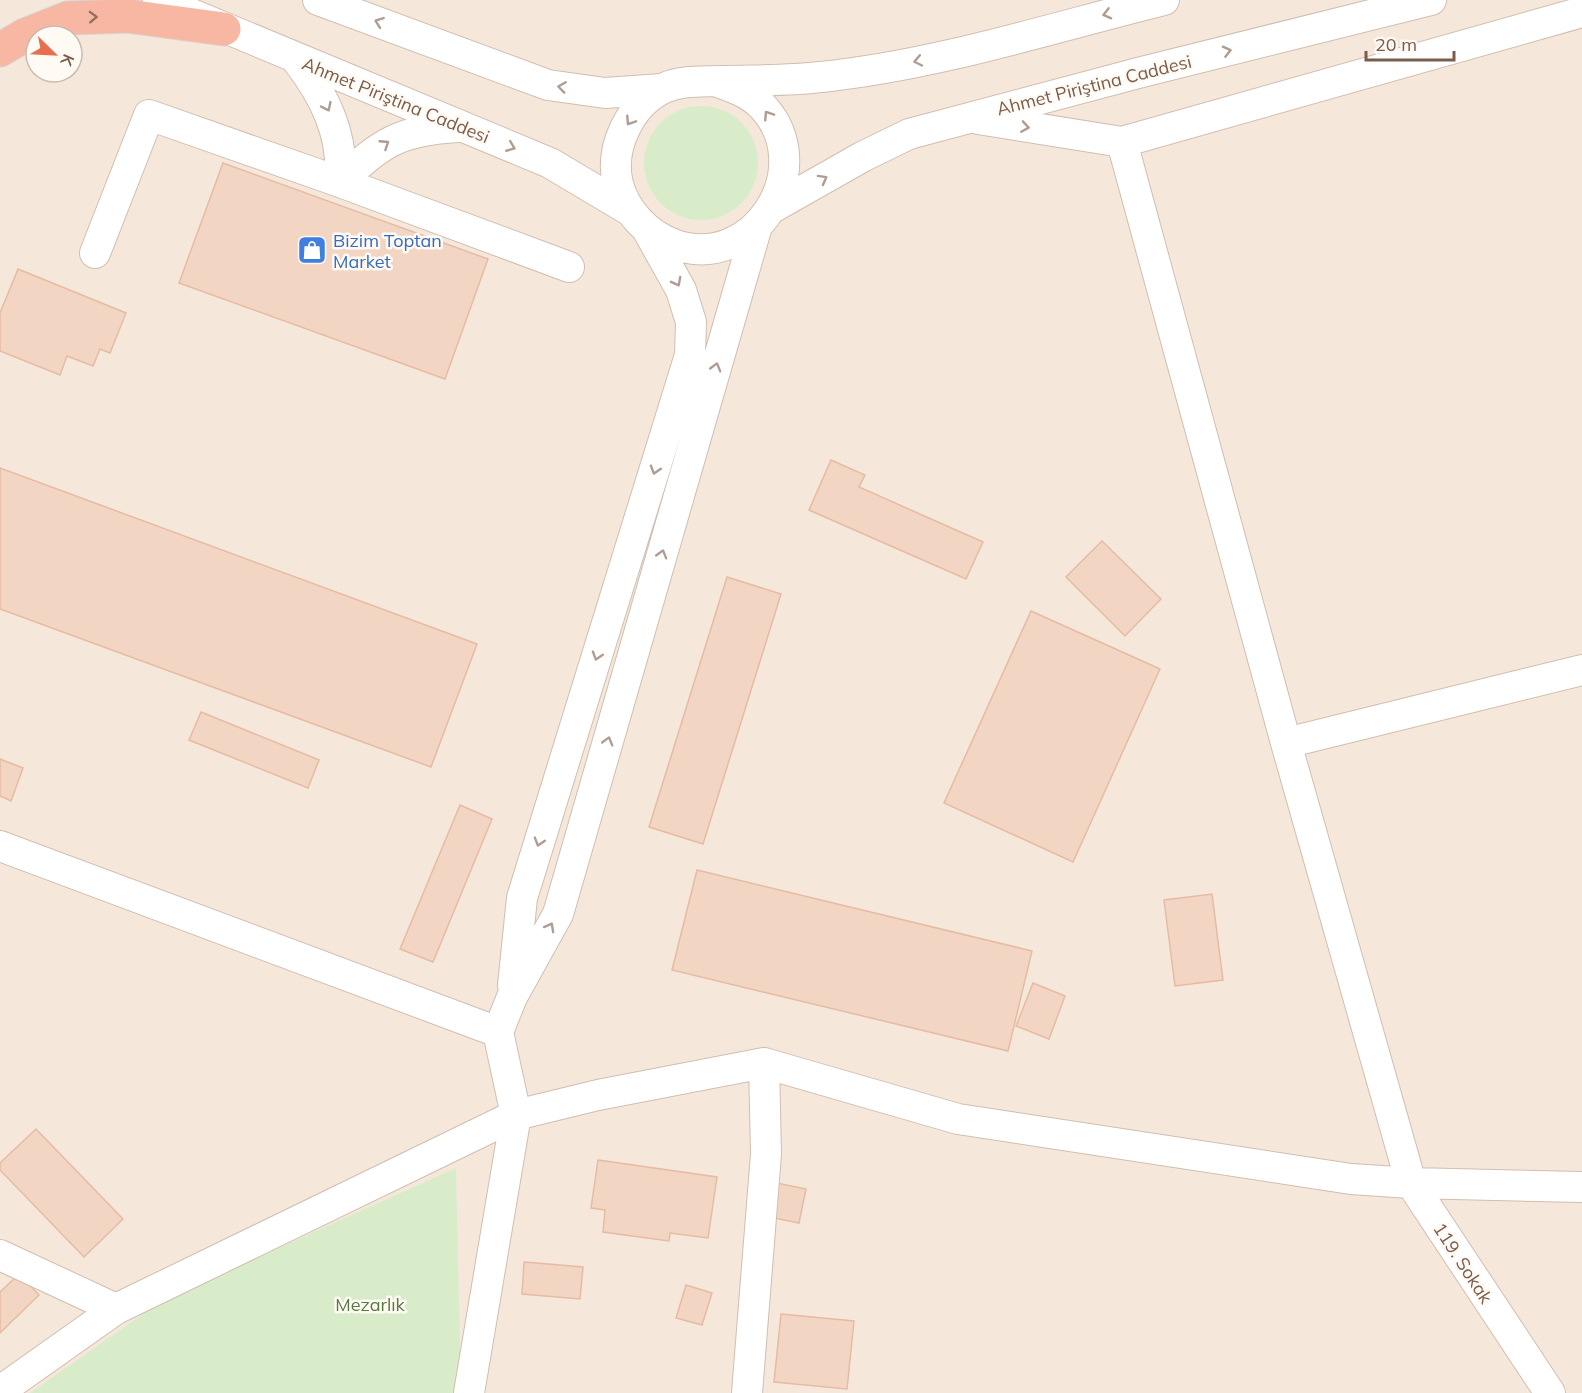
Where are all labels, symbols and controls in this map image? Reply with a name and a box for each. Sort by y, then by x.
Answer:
one-way arrow [1102,7,1112,20]
one-way arrow [89,11,98,24]
one-way arrow [374,17,384,30]
north arrow [24,24,84,84]
scale bar [1366,24,1454,62]
text: 20 m [1375,33,1417,56]
one-way arrow [1222,45,1232,58]
street label: Ahmet Piriştina Caddesi [994,50,1194,120]
text: K [56,51,79,70]
street label: Ahmet Piriştina Caddesi [299,52,493,148]
one-way arrow [913,54,923,67]
one-way arrow [558,81,567,93]
one-way arrow [320,100,332,111]
one-way arrow [764,111,775,122]
one-way arrow [626,114,637,125]
one-way arrow [1021,120,1030,132]
one-way arrow [379,140,389,152]
one-way arrow [505,140,516,152]
one-way arrow [817,175,827,186]
place label: Bizim Toptan Market [333,229,442,273]
shop icon: Bizim Toptan Market [296,234,328,266]
one-way arrow [670,276,681,287]
one-way arrow [709,362,721,373]
one-way arrow [650,464,662,475]
one-way arrow [655,549,667,560]
one-way arrow [592,650,604,661]
one-way arrow [601,736,613,747]
one-way arrow [534,836,546,847]
one-way arrow [543,923,554,934]
street label: 119. Sokak [1428,1218,1498,1308]
park label: Mezarlık [335,1293,406,1316]

